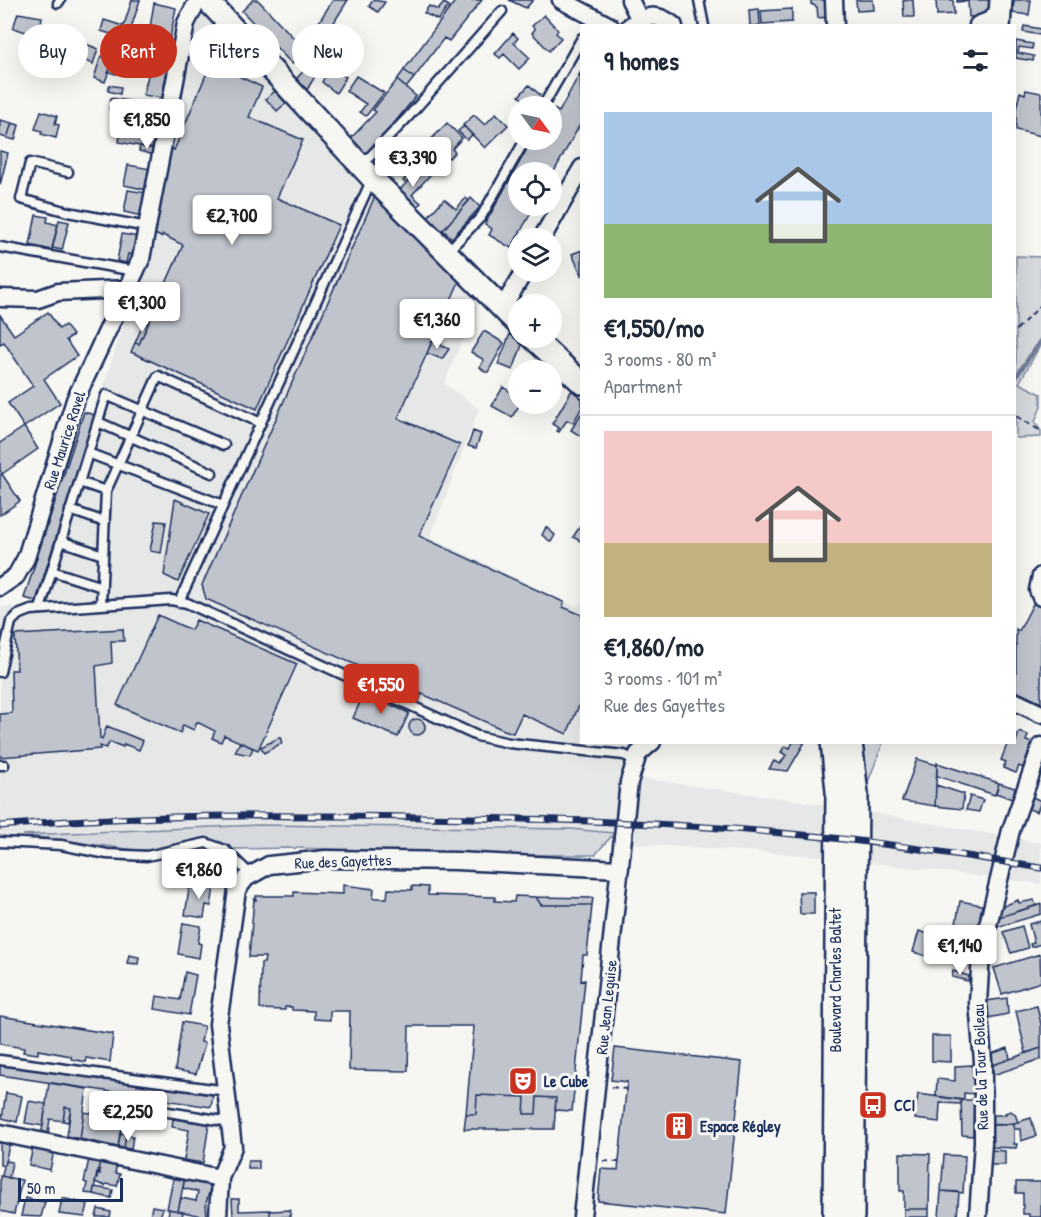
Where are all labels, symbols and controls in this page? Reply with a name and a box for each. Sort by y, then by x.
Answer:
chip: Buy [18,24,88,78]
chip: Rent [100,24,177,78]
chip: Filters [189,24,280,78]
chip: New [292,24,364,78]
text: 9 homes [604,43,679,78]
icon: filters [959,44,992,77]
north arrow [508,96,562,150]
map controls [508,96,562,414]
pin: €1,850 [98,99,196,150]
text: €1,850 [124,105,171,132]
pin: €3,390 [364,137,462,188]
text: €3,390 [389,143,437,170]
icon: home [744,151,852,259]
button: locate [508,162,562,216]
pin: €2,700 [183,195,281,246]
text: €2,700 [207,201,257,228]
button: layers [508,228,562,282]
pin: €1,300 [93,282,191,333]
text: €1,300 [118,288,166,315]
button: + [508,294,562,348]
pin: €1,360 [388,299,486,350]
text: €1,360 [414,305,460,332]
text: €1,550/mo [604,310,704,345]
text: 3 rooms · 80 m² [604,345,716,372]
button: − [508,360,562,414]
text: Apartment [604,372,682,399]
street label: Rue Maurice Ravel [38,387,91,492]
icon: home [744,470,852,578]
text: €1,860/mo [604,629,704,664]
pin: €1,550 [332,664,430,715]
text: 3 rooms · 101 m² [604,664,722,691]
text: €1,550 [358,670,404,697]
text: Rue des Gayettes [604,691,725,718]
street label: Rue des Gayettes [294,848,392,874]
pin: €1,860 [150,849,248,900]
text: €1,860 [176,855,222,882]
street label: Boulevard Charles Baltet [824,907,846,1052]
pin: €1,140 [911,925,1009,976]
text: €1,140 [938,931,982,958]
street label: Rue Jean Leguise [590,958,622,1055]
street label: Rue de la Tour Boileau [967,1003,993,1130]
theatre icon: Le Cube [507,1065,539,1097]
place label: Le Cube [544,1070,589,1092]
bus stop icon: CCI [857,1089,889,1121]
pin: €2,250 [79,1091,177,1142]
place label: CCI [894,1094,915,1116]
text: €2,250 [103,1097,153,1124]
building icon: Espace Régley [663,1110,695,1142]
place label: Espace Régley [700,1115,781,1138]
scale bar [18,1175,123,1202]
text: 50 m [27,1177,56,1199]

